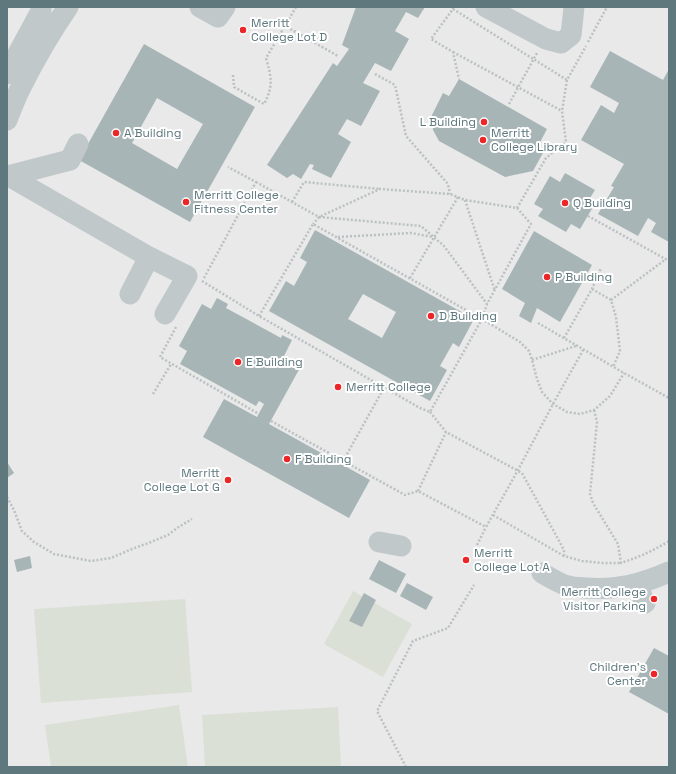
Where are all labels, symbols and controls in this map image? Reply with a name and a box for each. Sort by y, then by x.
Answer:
place label: Merritt College Lot D [251,15,327,45]
marker: Merritt College Lot D [238,25,248,35]
place label: L Building [420,114,476,130]
marker: L Building [479,117,489,127]
place label: A Building [124,125,181,141]
place label: Merritt College Library [491,125,577,155]
marker: A Building [111,128,121,138]
marker: Merritt College Library [478,135,488,145]
place label: Merritt College Fitness Center [194,187,279,217]
place label: Q Building [573,195,631,211]
marker: Merritt College Fitness Center [181,197,191,207]
marker: Q Building [560,198,570,208]
place label: P Building [555,269,612,285]
marker: P Building [542,272,552,282]
place label: D Building [439,308,497,324]
marker: D Building [426,311,436,321]
place label: E Building [246,354,303,370]
marker: E Building [233,357,243,367]
place label: Merritt College [346,379,431,395]
marker: Merritt College [333,382,343,392]
place label: F Building [295,451,351,467]
marker: F Building [282,454,292,464]
place label: Merritt College Lot G [144,465,220,495]
marker: Merritt College Lot G [223,475,233,485]
place label: Merritt College Lot A [474,545,550,575]
marker: Merritt College Lot A [461,555,471,565]
place label: Merritt College Visitor Parking [561,584,646,614]
marker: Merritt College Visitor Parking [649,594,659,604]
place label: Children's Center [590,659,646,689]
marker: Children's Center [649,669,659,679]

